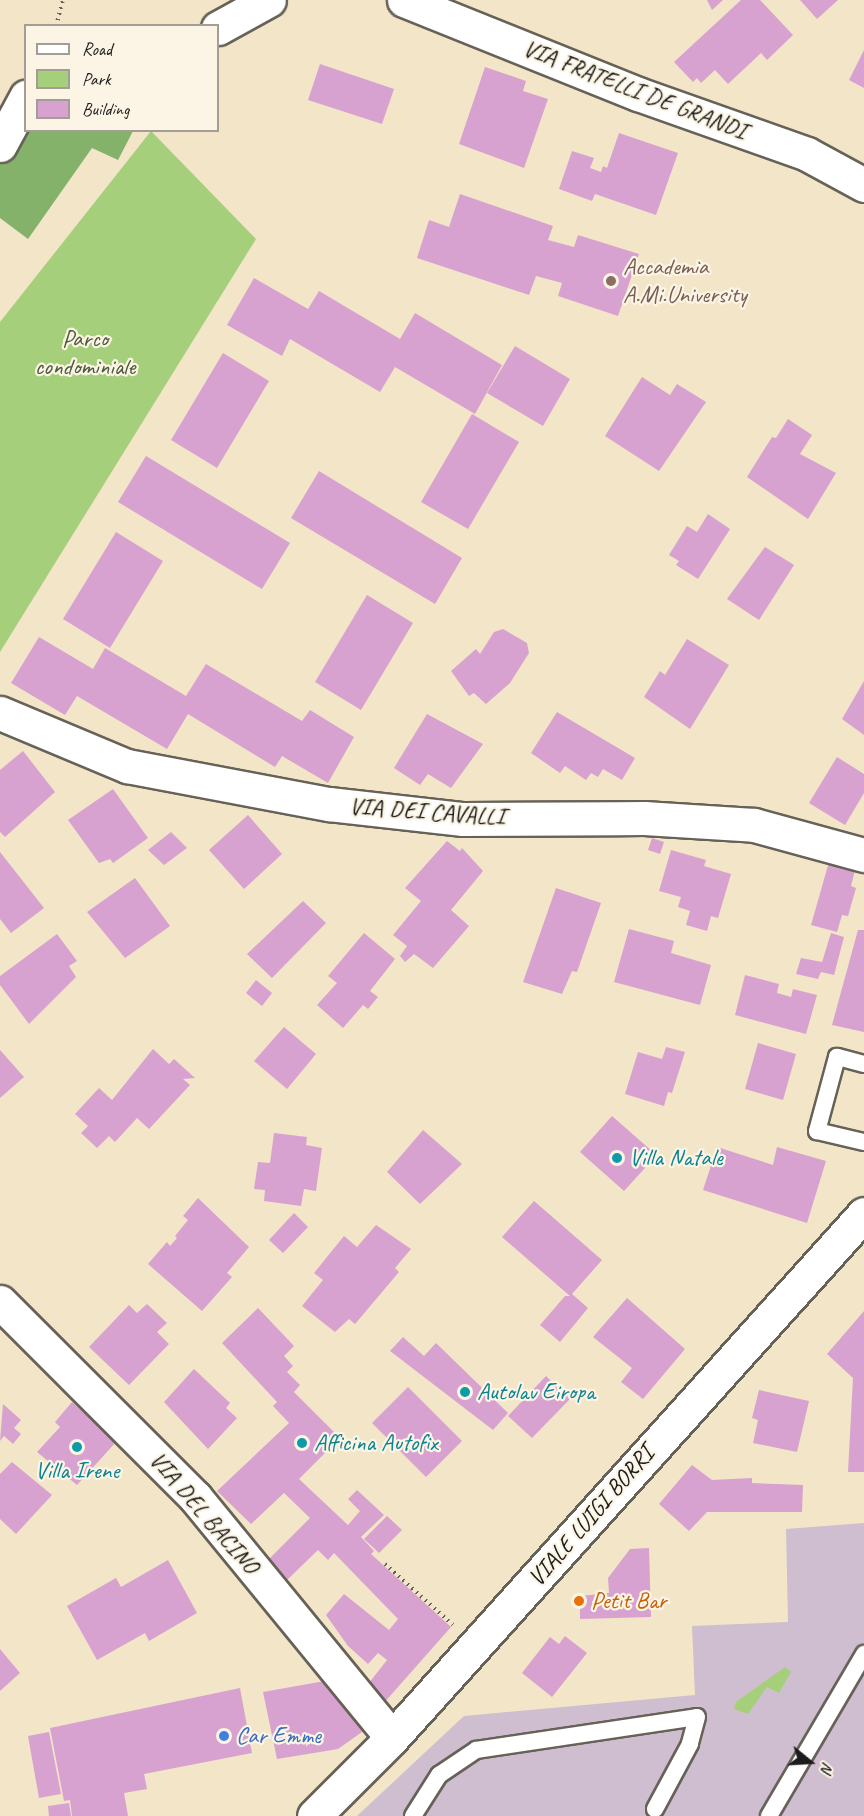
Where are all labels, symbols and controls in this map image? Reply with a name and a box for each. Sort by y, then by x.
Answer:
legend [24,24,219,132]
street label: VIA FRATELLI DE GRANDI [519,34,751,146]
text: Road [82,38,112,60]
text: Park [82,68,111,90]
text: Building [82,98,129,120]
place label: Accademia A.Mi.University [623,253,747,309]
marker: Accademia A.Mi.University [604,274,618,288]
park label: Parco condominiale [35,325,135,381]
street label: VIA DEI CAVALLI [349,792,505,832]
place label: Villa Natale [629,1144,723,1172]
marker: Villa Natale [610,1151,624,1165]
place label: Autolav Eiropa [477,1378,595,1406]
marker: Autolav Eiropa [458,1385,472,1399]
place label: Afficina Autofix [314,1429,437,1457]
marker: Afficina Autofix [295,1436,309,1450]
marker: Villa Irene [70,1440,84,1454]
street label: VIALE LUIGI BORRI [522,1440,660,1592]
street label: VIA DEL BACINO [143,1446,265,1580]
place label: Villa Irene [35,1457,119,1485]
place label: Petit Bar [591,1587,667,1615]
marker: Petit Bar [572,1594,586,1608]
place label: Car Emme [236,1722,321,1750]
marker: Car Emme [217,1729,231,1743]
north arrow [780,1732,840,1792]
text: N [816,1760,838,1775]

